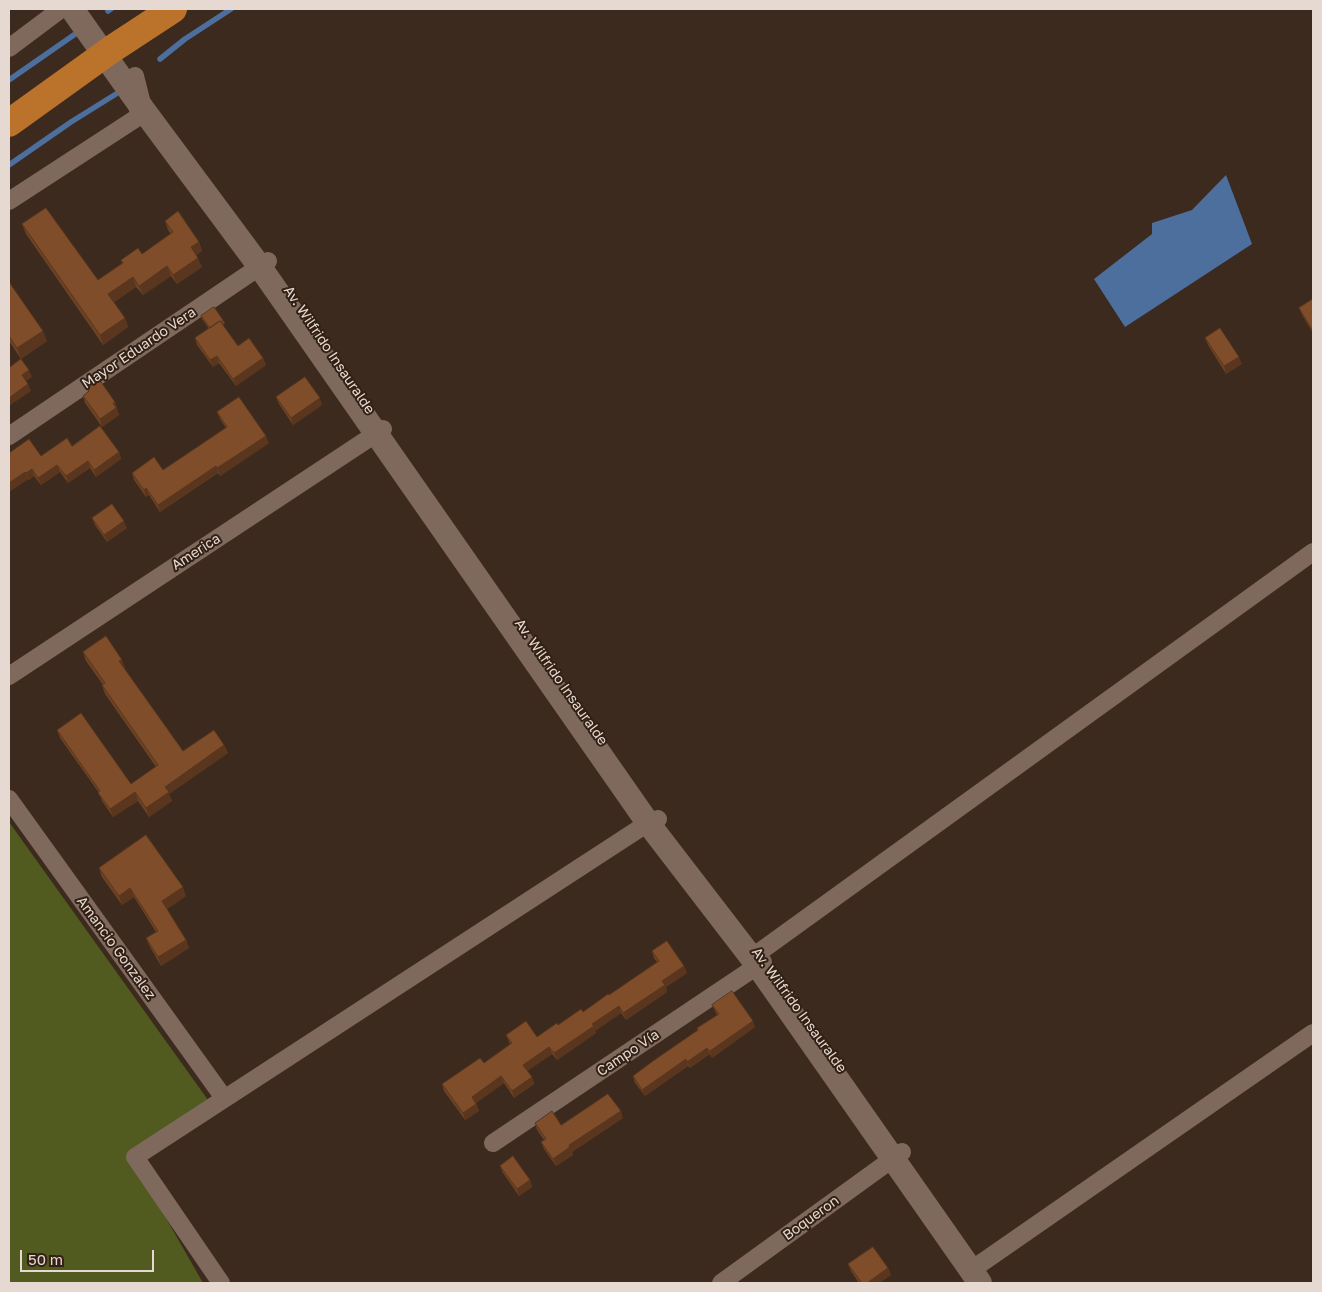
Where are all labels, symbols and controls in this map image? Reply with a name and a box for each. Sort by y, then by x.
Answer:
street label: Av. Wilfrido Insauralde [280,283,378,417]
street label: Mayor Eduardo Vera [79,304,199,392]
street label: America [169,530,223,574]
street label: Av. Wilfrido Insauralde [511,616,611,748]
street label: Amancio Gonzalez [73,893,159,1003]
street label: Av. Wilfrido Insauralde [748,944,850,1076]
street label: Campo Vía [594,1026,662,1080]
street label: Boqueron [780,1192,842,1244]
scale bar [22,1240,156,1272]
text: 50 m [28,1250,63,1268]

